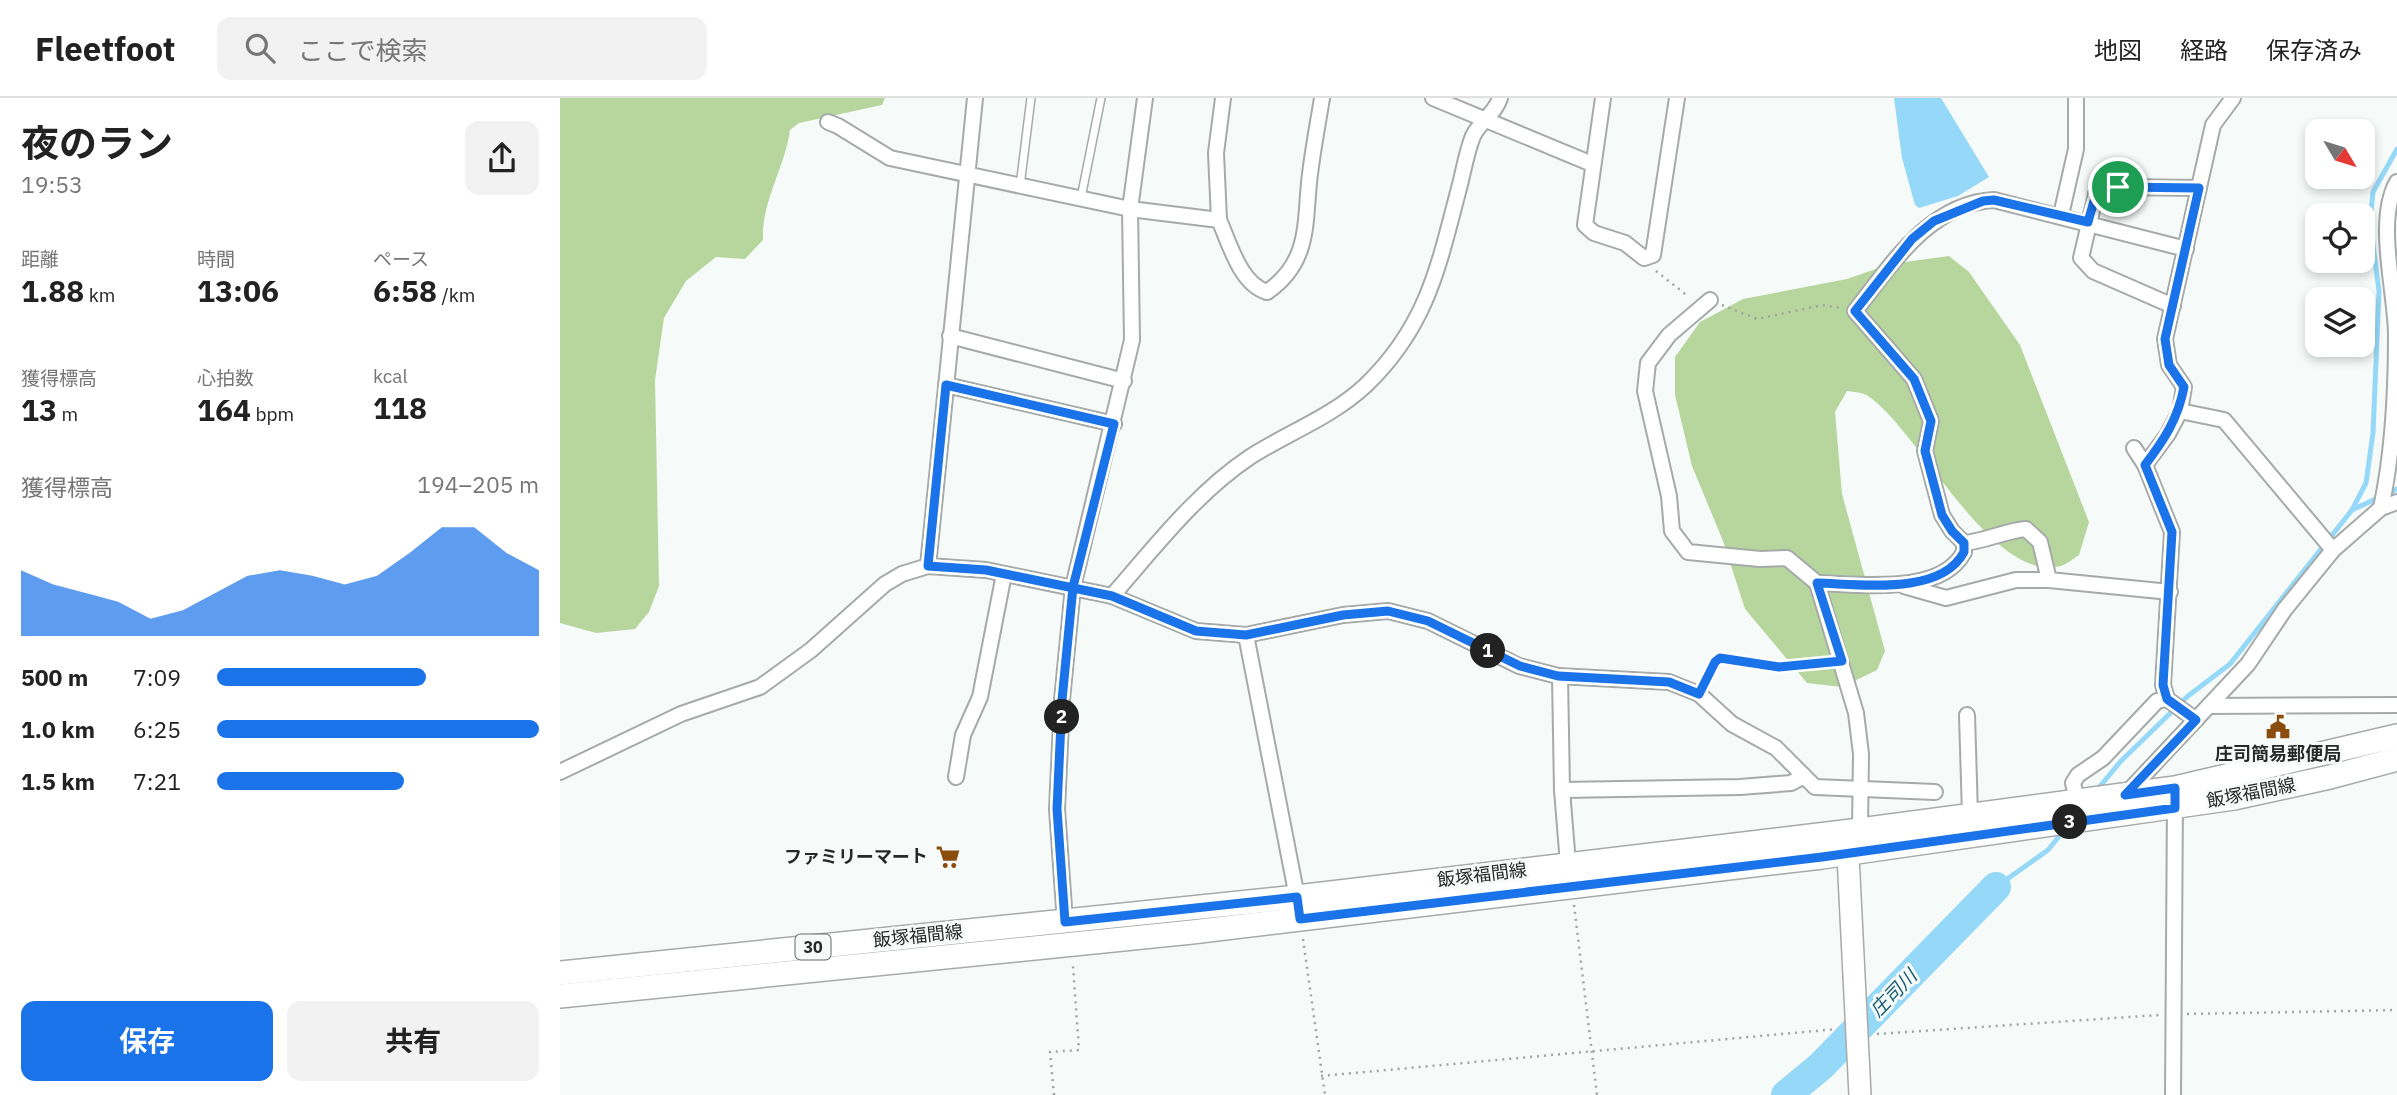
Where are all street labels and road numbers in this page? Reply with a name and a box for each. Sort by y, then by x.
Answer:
street label: 飯塚福間線 [2205,773,2297,812]
street label: 飯塚福間線 [1436,858,1528,891]
street label: 飯塚福間線 [872,919,964,952]
road number: 30 [796,934,830,960]

